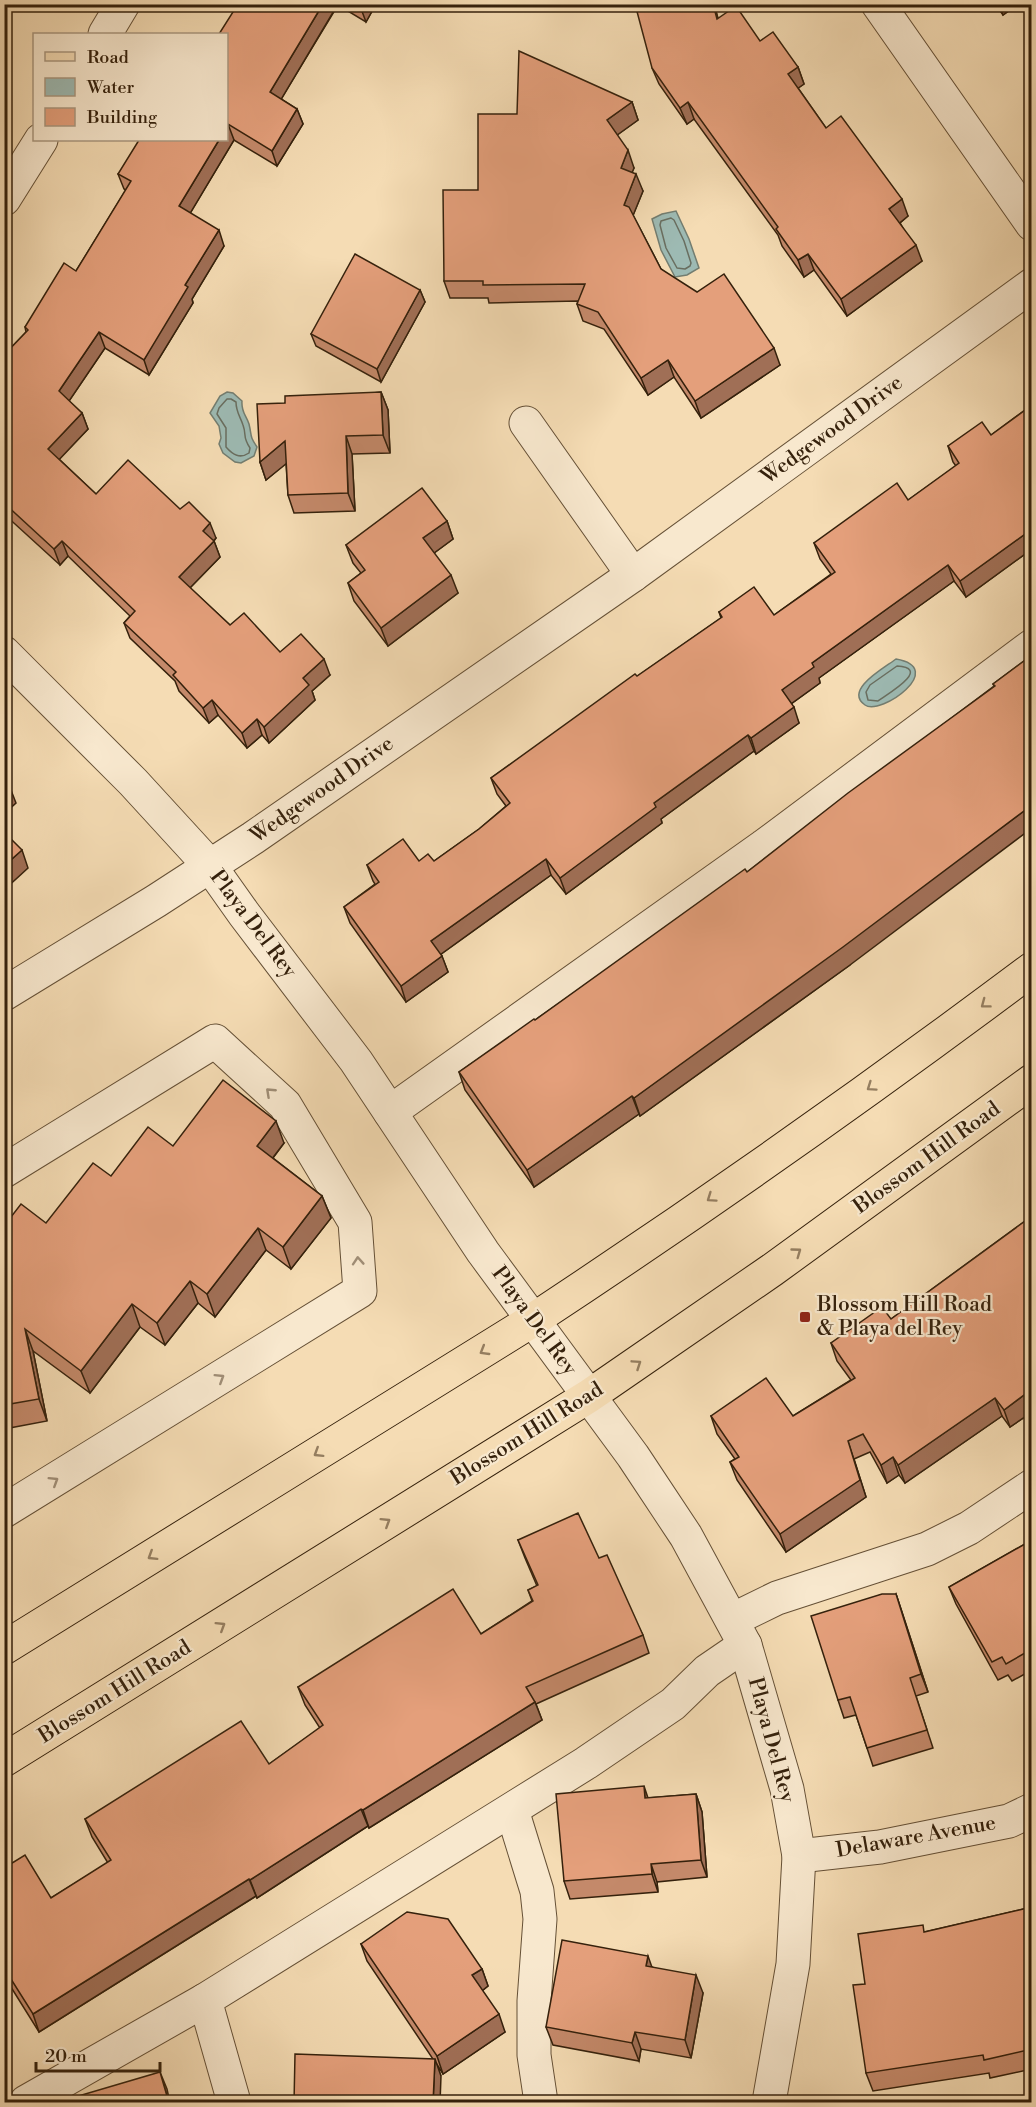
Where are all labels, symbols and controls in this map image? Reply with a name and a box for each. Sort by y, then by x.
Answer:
legend [33,33,228,141]
text: Road [87,46,130,69]
text: Water [86,76,135,99]
text: Building [86,106,158,129]
street label: Wedgewood Drive [755,370,908,491]
street label: Wedgewood Drive [244,731,399,850]
street label: Playa Del Rey [204,865,303,984]
one-way arrow [980,997,991,1008]
one-way arrow [867,1080,878,1091]
one-way arrow [267,1088,277,1099]
street label: Blossom Hill Road [848,1096,1005,1221]
one-way arrow [707,1191,718,1202]
one-way arrow [791,1248,802,1259]
one-way arrow [351,1257,364,1266]
street label: Playa Del Rey [486,1261,583,1381]
place label: Blossom Hill Road & Playa del Rey [816,1292,992,1342]
marker: Blossom Hill Road & Playa del Rey [798,1310,812,1324]
one-way arrow [480,1343,490,1355]
one-way arrow [631,1360,642,1371]
one-way arrow [214,1374,224,1386]
street label: Blossom Hill Road [445,1377,608,1492]
one-way arrow [314,1446,324,1458]
one-way arrow [48,1476,58,1488]
one-way arrow [380,1519,391,1530]
one-way arrow [148,1549,158,1561]
one-way arrow [215,1621,225,1633]
street label: Blossom Hill Road [33,1635,196,1750]
street label: Playa Del Rey [742,1674,800,1806]
street label: Delaware Avenue [834,1810,998,1864]
scale bar [36,2035,160,2073]
text: 20 m [45,2045,87,2068]

